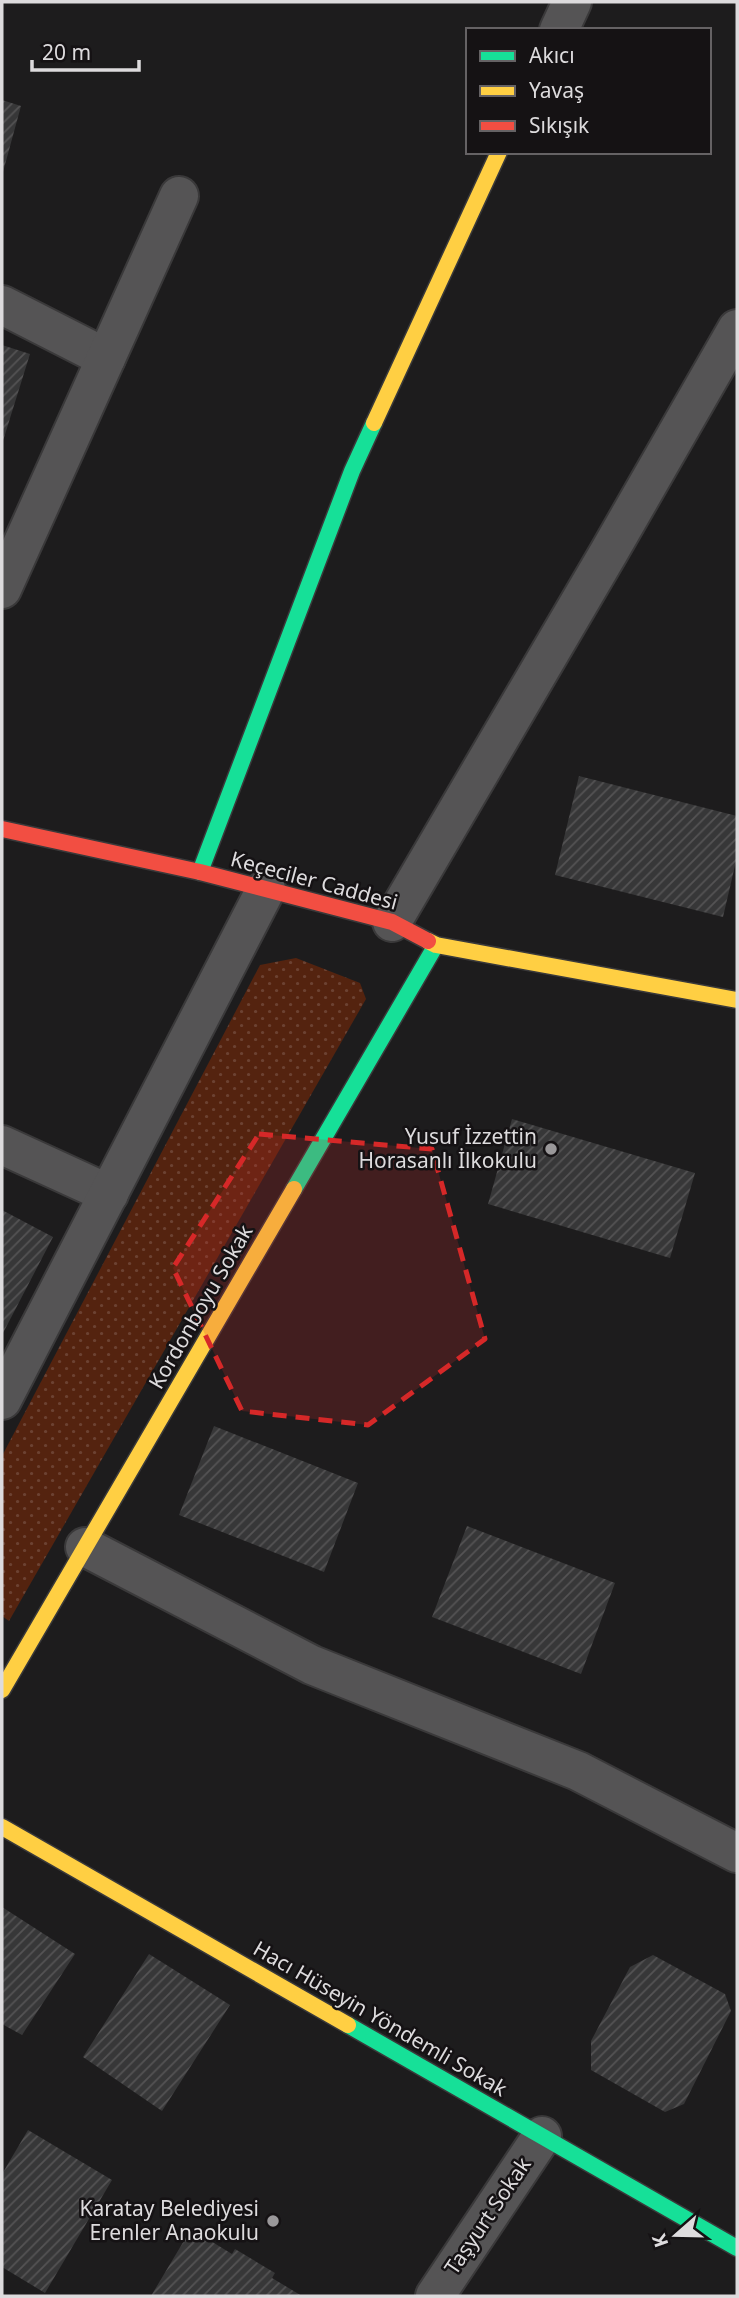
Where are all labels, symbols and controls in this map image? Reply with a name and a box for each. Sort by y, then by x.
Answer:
scale bar [32,28,138,72]
legend [466,28,711,154]
text: 20 m [42,38,91,66]
text: Akıcı [529,41,575,69]
text: Yavaş [529,76,584,104]
text: Sıkışık [529,111,590,139]
street label: Keçeciler Caddesi [228,844,401,916]
place label: Yusuf İzzettin Horasanlı İlkokulu [359,1122,537,1174]
marker: Yusuf İzzettin Horasanlı İlkokulu [543,1141,559,1157]
street label: Kordonboyu Sokak [142,1219,259,1394]
street label: Hacı Hüseyin Yöndemli Sokak [249,1934,513,2103]
street label: Taşyurt Sokak [438,2151,537,2280]
place label: Karatay Belediyesi Erenler Anaokulu [80,2194,259,2246]
north arrow [641,2200,711,2270]
marker: Karatay Belediyesi Erenler Anaokulu [265,2213,281,2229]
text: K [646,2230,674,2251]

